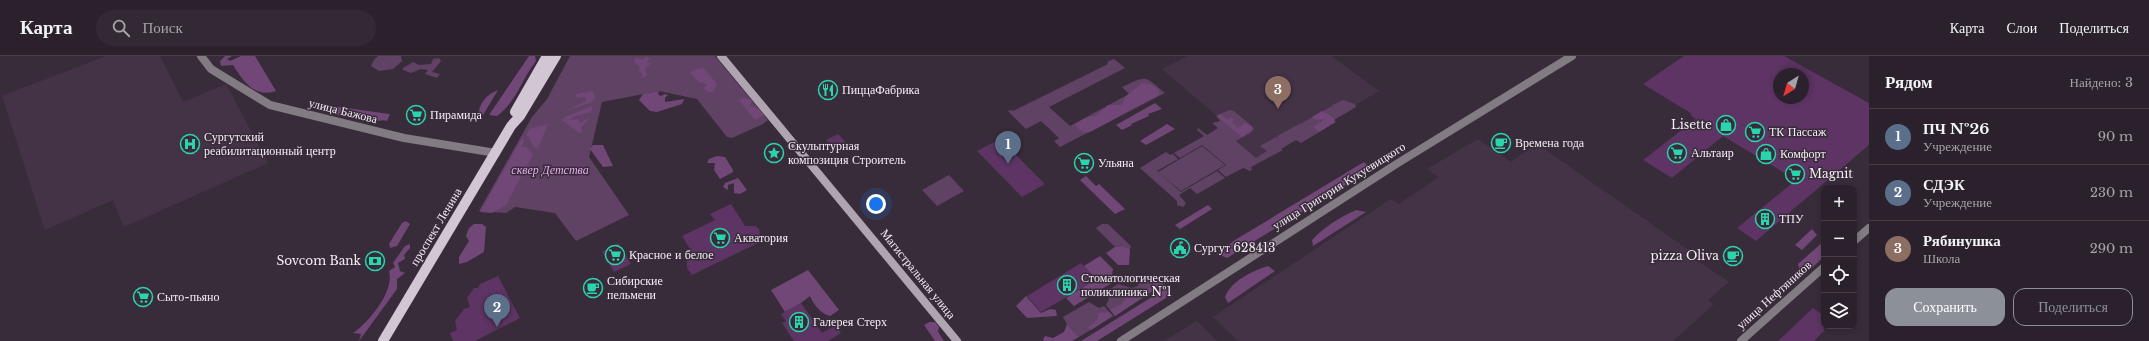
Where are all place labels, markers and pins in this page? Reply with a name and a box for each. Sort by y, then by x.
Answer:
pin: 3 [1265,76,1291,109]
restaurant icon: ПиццаФабрика [817,79,839,101]
place label: ПиццаФабрика [842,82,920,97]
supermarket icon: Пирамида [405,104,427,126]
place label: Пирамида [430,107,483,122]
shop icon: Lisette [1715,114,1737,136]
place label: Lisette [1671,117,1712,132]
supermarket icon: ТК Пассаж [1744,121,1766,143]
place label: ТК Пассаж [1769,124,1827,139]
place label: Сургутский реабилитационный центр [204,129,336,158]
pin: 1 [995,131,1021,164]
cafe icon: Времена года [1490,132,1512,154]
hospital icon: Сургутский реабилитационный центр [179,133,201,155]
place label: Времена года [1515,135,1585,150]
place label: Скульптурная композиция Строитель [788,138,906,167]
place icon: Скульптурная композиция Строитель [763,142,785,164]
supermarket icon: Альтаир [1666,142,1688,164]
shop icon: Комфорт [1755,143,1777,165]
place label: Альтаир [1691,145,1734,160]
place label: Комфорт [1780,146,1826,161]
supermarket icon: Ульяна [1073,152,1095,174]
place label: Ульяна [1098,155,1135,170]
supermarket icon: Magnit [1784,163,1806,185]
place label: Magnit [1809,166,1853,181]
building icon: ТПУ [1754,208,1776,230]
place label: ТПУ [1779,211,1804,226]
supermarket icon: Акватория [709,227,731,249]
place label: Акватория [734,230,789,245]
public building icon: Сургут 628413 [1169,237,1191,259]
place label: Сургут 628413 [1194,240,1275,255]
supermarket icon: Красное и белое [604,244,626,266]
cafe icon: pizza Oliva [1722,245,1744,267]
place label: Красное и белое [629,247,714,262]
place label: pizza Oliva [1650,248,1719,263]
bank icon: Sovcom Bank [364,250,386,272]
place label: Sovcom Bank [276,253,362,268]
place label: Стоматологическая поликлиника №1 [1081,270,1180,299]
place label: Сибирские пельмени [607,273,663,302]
building icon: Стоматологическая поликлиника №1 [1056,274,1078,296]
cafe icon: Сибирские пельмени [582,277,604,299]
supermarket icon: Сыто-пьяно [132,286,154,308]
place label: Сыто-пьяно [157,289,220,304]
pin: 2 [484,294,510,327]
building icon: Галерея Стерх [788,311,810,333]
place label: Галерея Стерх [813,314,887,329]

